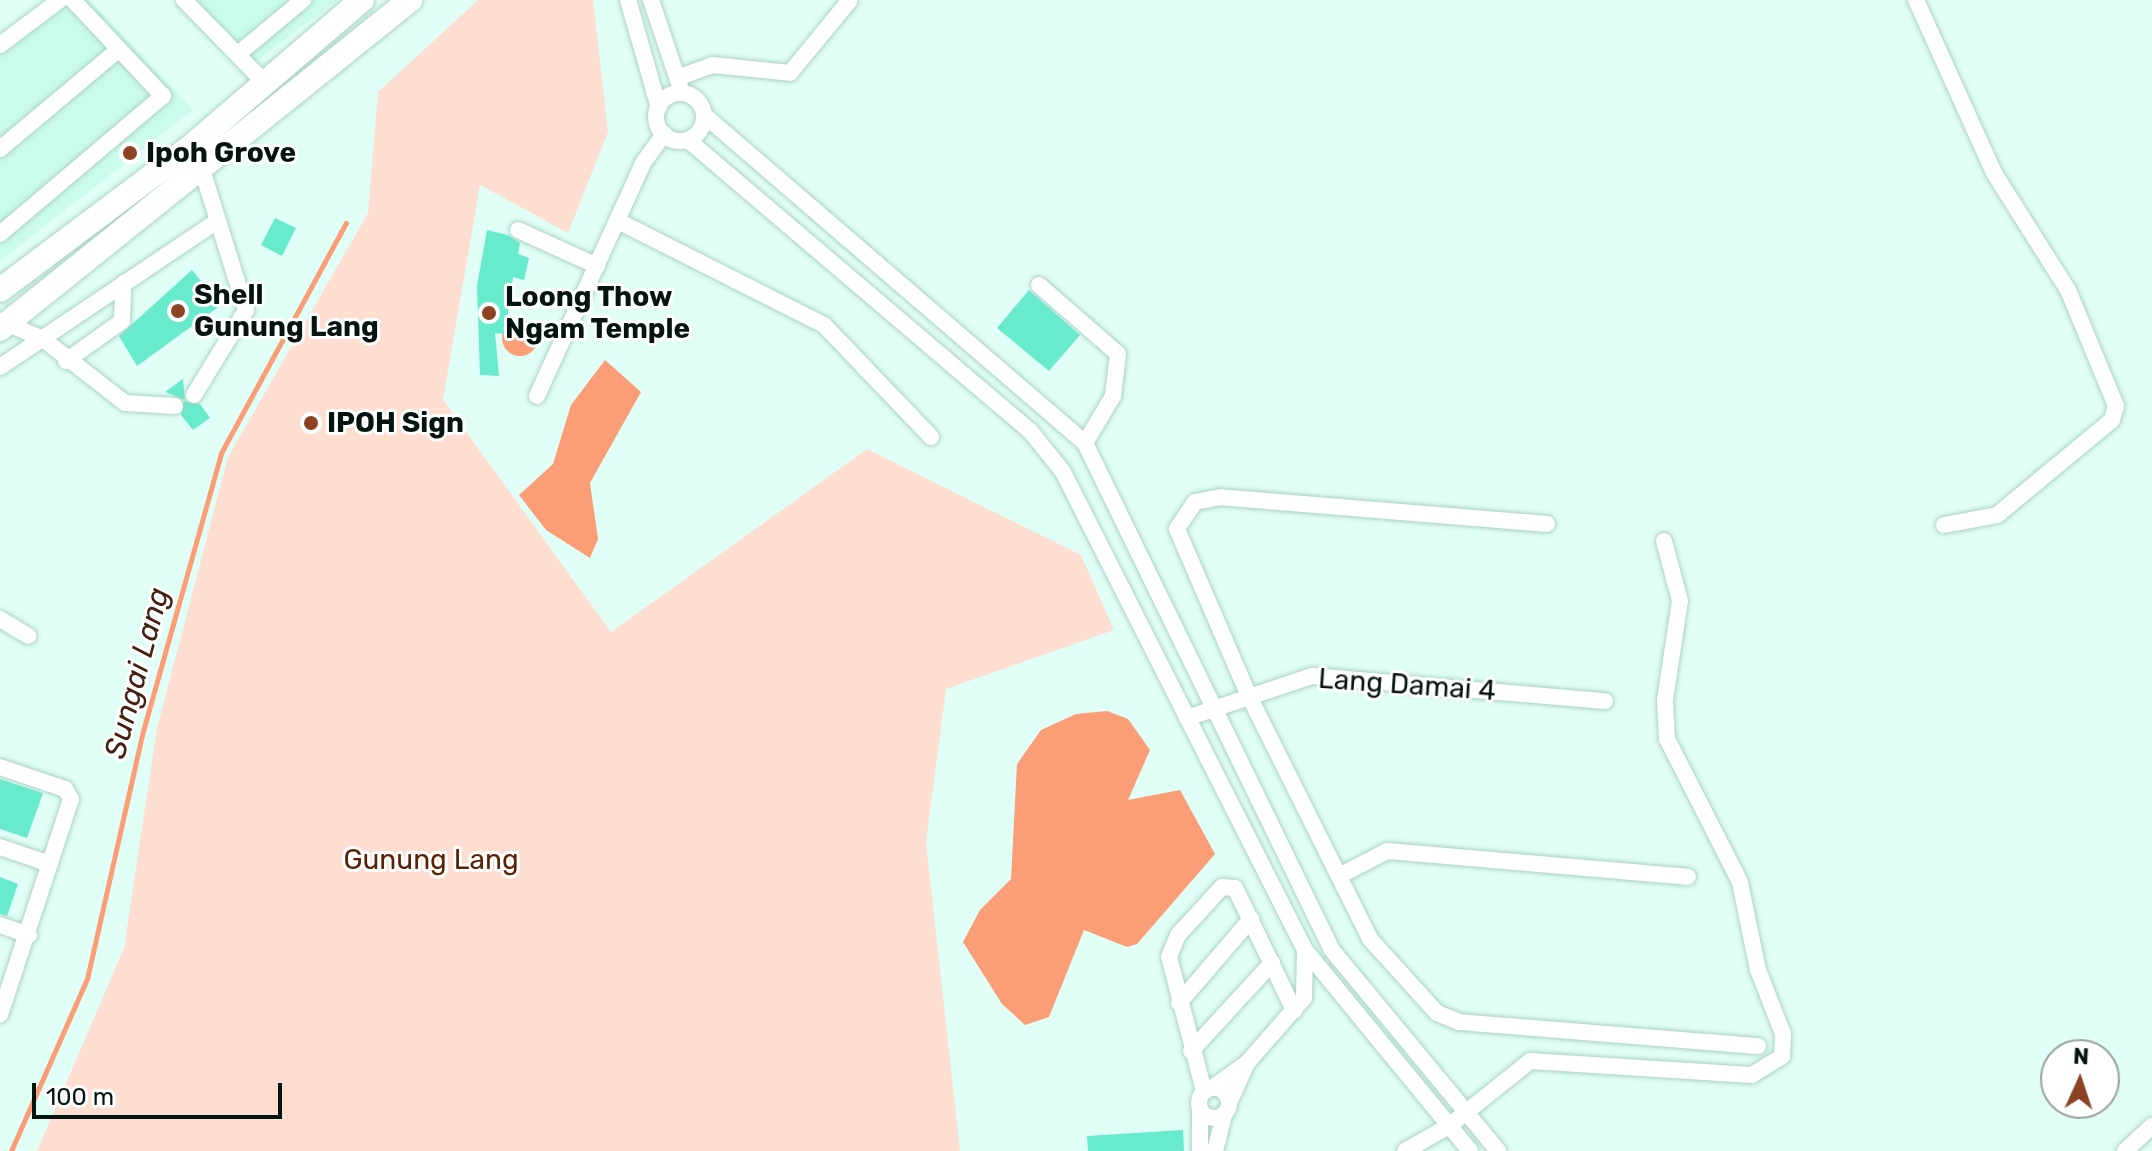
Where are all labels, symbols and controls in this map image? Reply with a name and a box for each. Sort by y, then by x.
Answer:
place label: Ipoh Grove [146,136,296,170]
marker: Ipoh Grove [121,144,139,162]
place label: Shell Gunung Lang [194,278,379,344]
place label: Loong Thow Ngam Temple [505,280,691,346]
marker: Shell Gunung Lang [169,302,187,320]
marker: Loong Thow Ngam Temple [480,304,498,322]
place label: IPOH Sign [327,406,464,440]
marker: IPOH Sign [302,414,320,432]
water label: Sungai Lang [97,584,177,762]
street label: Lang Damai 4 [1317,662,1497,708]
park label: Gunung Lang [343,843,519,877]
north arrow [2040,1039,2120,1119]
text: N [2073,1043,2090,1070]
scale bar [36,1067,286,1117]
text: 100 m [46,1083,114,1111]

